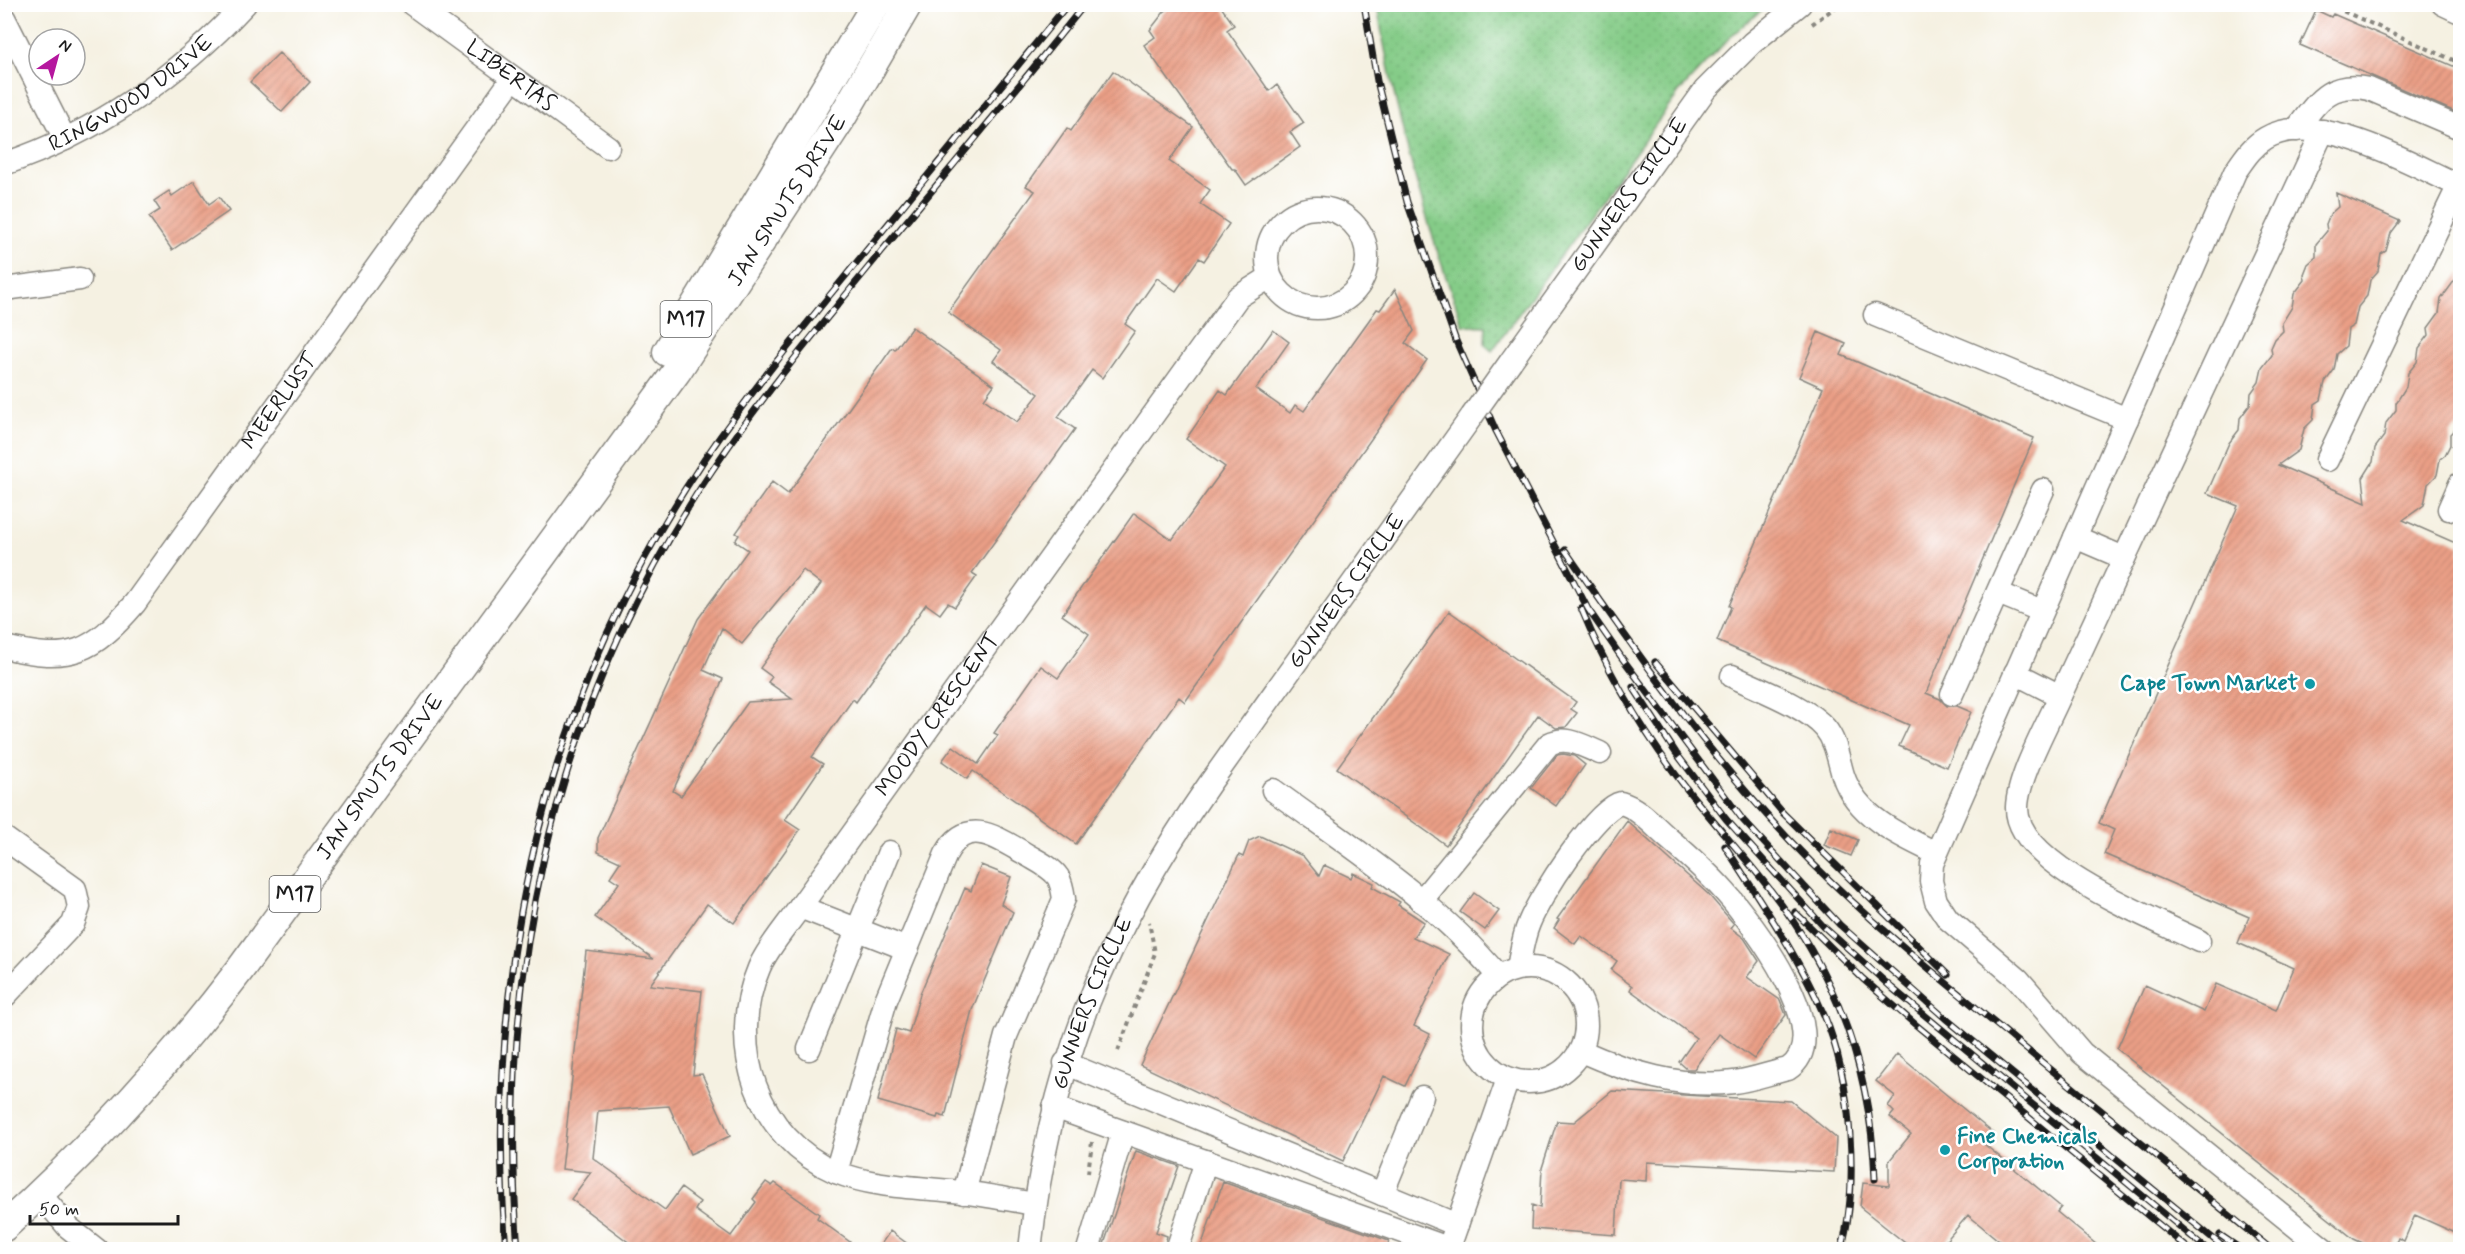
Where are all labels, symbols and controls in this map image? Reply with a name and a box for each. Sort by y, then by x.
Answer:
street label: RINGWOOD DRIVE [41,26,217,156]
north arrow [27,27,87,87]
street label: LIBERTAS [460,34,561,118]
street label: JAN SMUTS DRIVE [722,110,854,292]
street label: GUNNERS CIRCLE [1565,112,1695,278]
road number: M17 [660,301,712,337]
street label: MEERLUST [236,347,325,455]
street label: GUNNERS CIRCLE [1282,508,1412,674]
street label: MOODY CRESCENT [870,628,1006,803]
place label: Cape Town Market [2120,670,2299,698]
marker: Cape Town Market [2303,677,2317,691]
street label: JAN SMUTS DRIVE [311,689,450,866]
road number: M17 [270,876,320,912]
street label: GUNNERS CIRCLE [1046,912,1140,1093]
place label: Fine Chemicals Corporation [1957,1123,2097,1176]
marker: Fine Chemicals Corporation [1938,1143,1952,1157]
scale bar [30,1188,178,1226]
text: 50 m [39,1198,79,1222]

